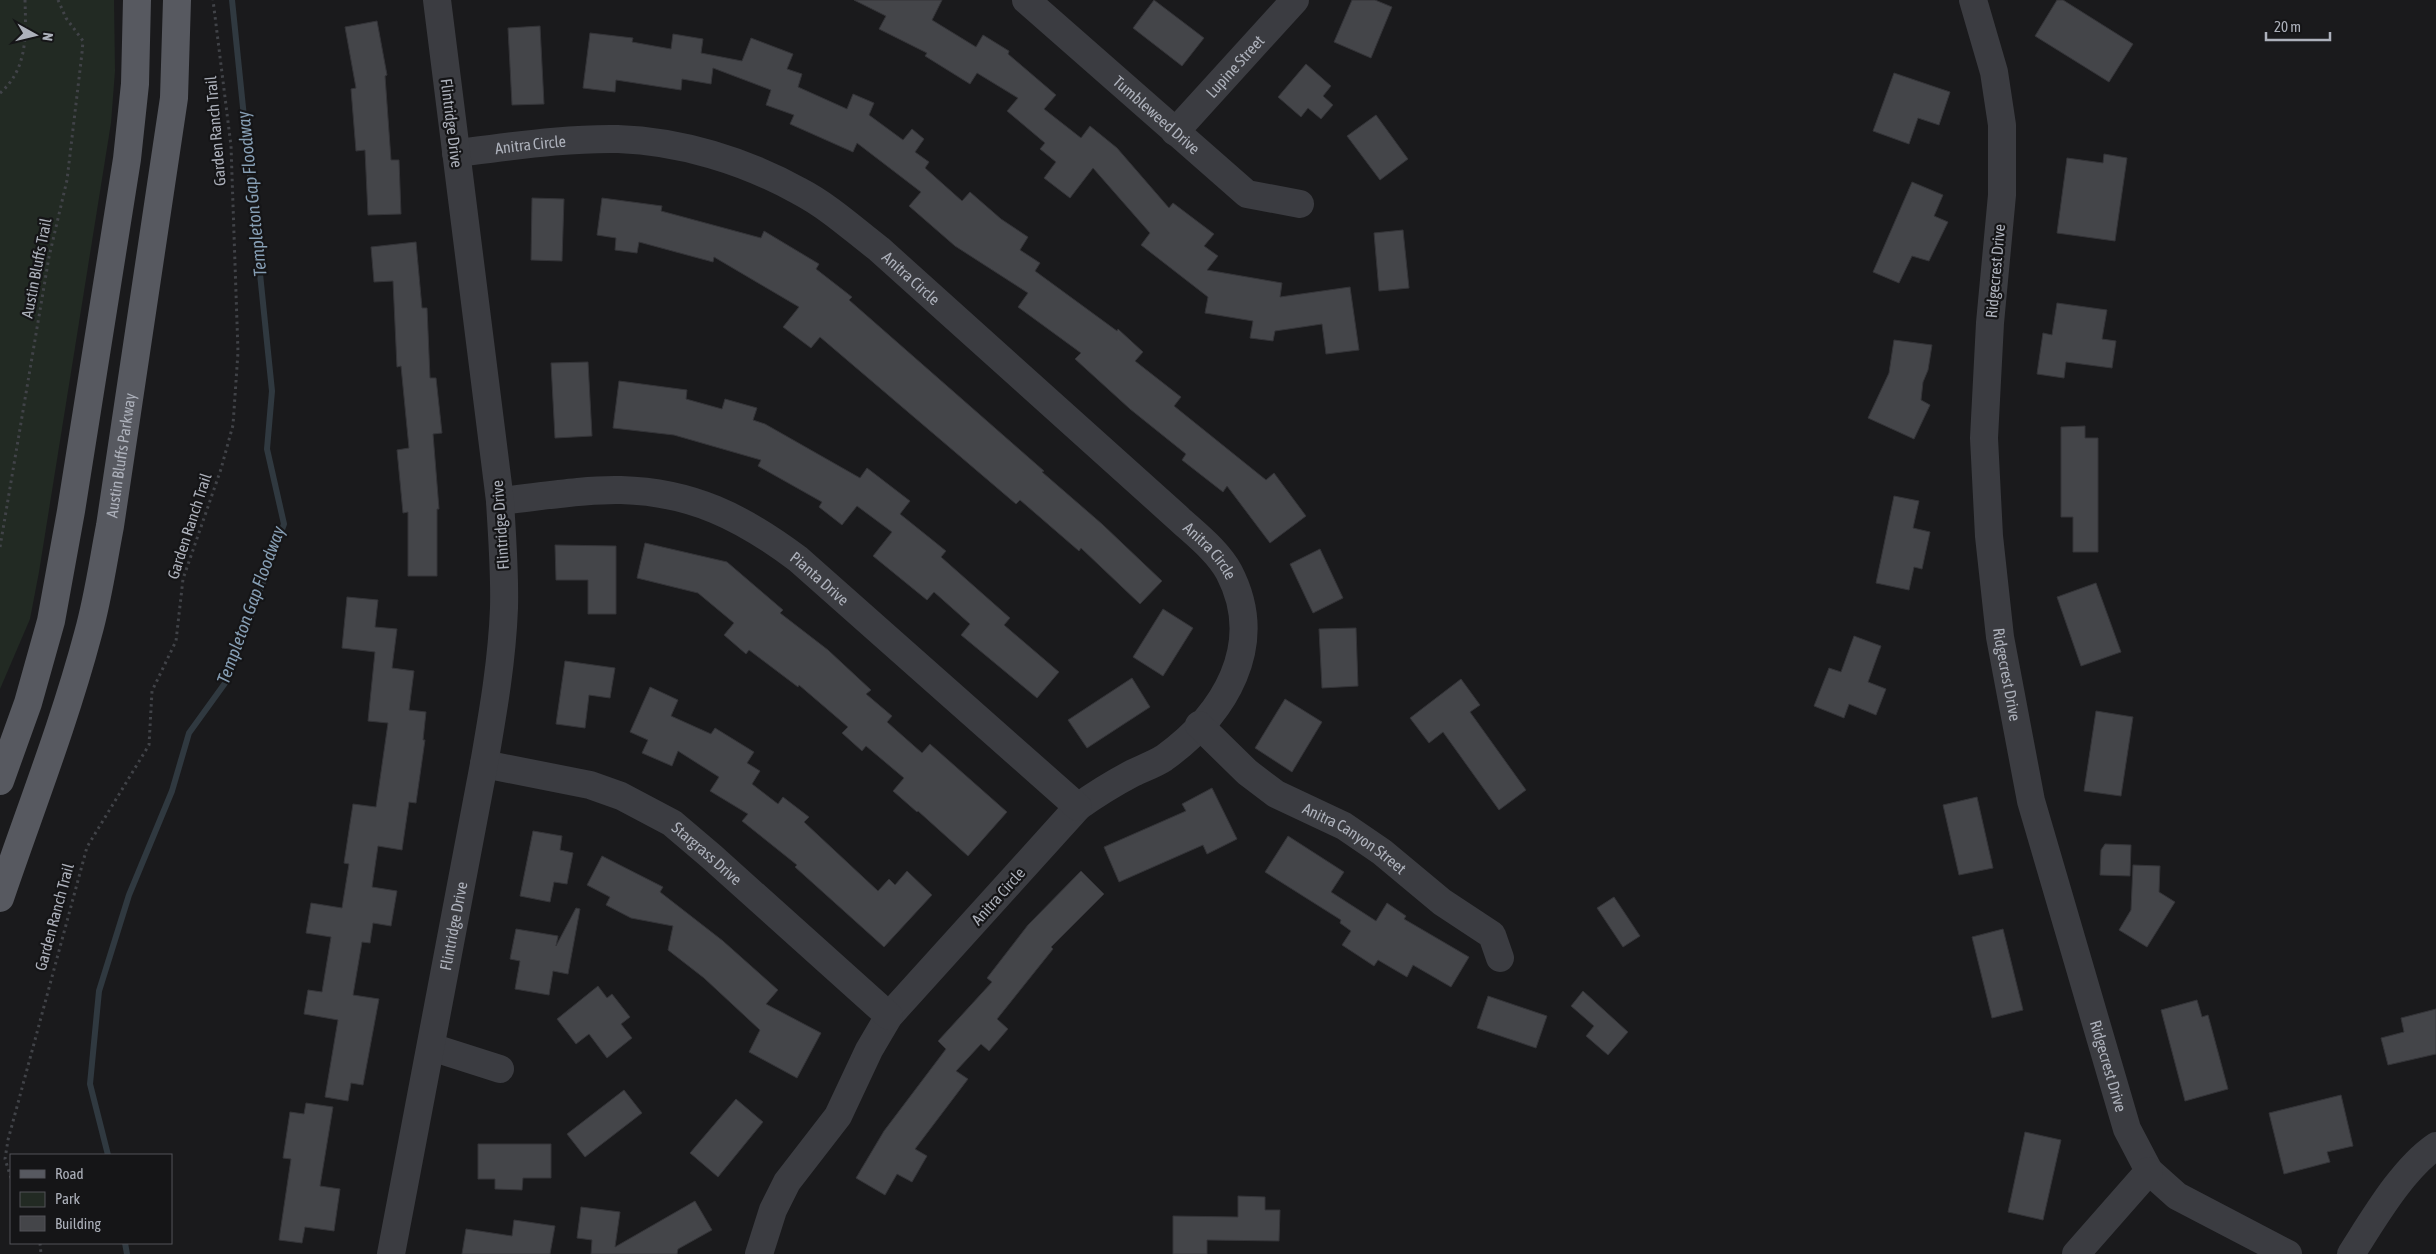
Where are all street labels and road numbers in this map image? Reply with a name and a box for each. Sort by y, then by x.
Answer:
street label: Lupine Street [1202,31,1268,101]
street label: Tumbleweed Drive [1110,72,1204,157]
street label: Garden Ranch Trail [201,75,229,187]
street label: Flintridge Drive [437,77,466,169]
street label: Anitra Circle [494,132,566,157]
street label: Austin Bluffs Trail [17,216,55,319]
street label: Ridgecrest Drive [1982,223,2009,319]
street label: Anitra Circle [879,248,944,308]
street label: Austin Bluffs Parkway [102,391,140,519]
street label: Garden Ranch Trail [163,470,215,581]
street label: Flintridge Drive [488,480,513,570]
street label: Anitra Circle [1180,518,1240,582]
street label: Pianta Drive [787,548,853,609]
street label: Ridgecrest Drive [1990,627,2025,722]
street label: Anitra Canyon Street [1300,799,1410,878]
street label: Stargrass Drive [669,818,746,888]
street label: Garden Ranch Trail [31,861,77,973]
street label: Anitra Circle [968,864,1028,928]
street label: Flintridge Drive [436,880,471,972]
street label: Ridgecrest Drive [2087,1018,2130,1114]

